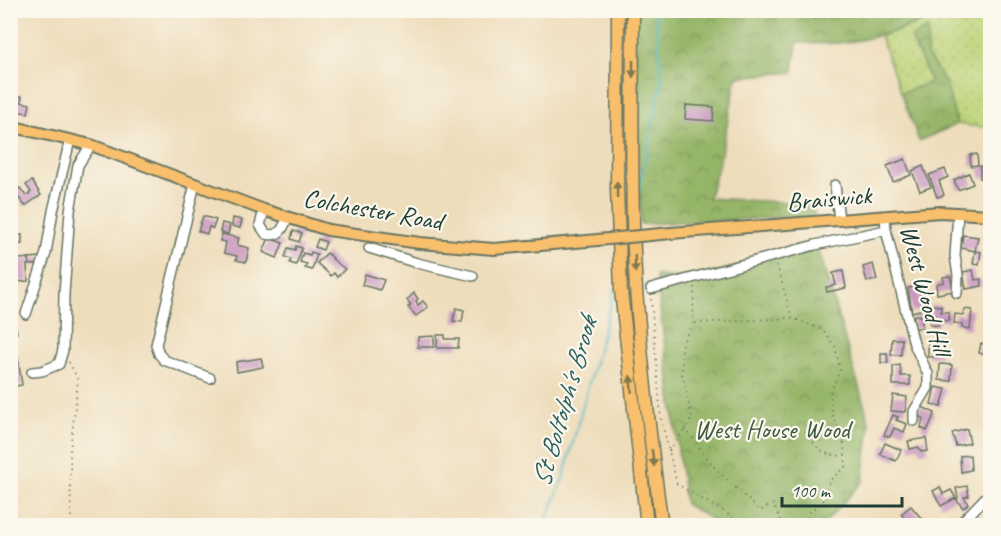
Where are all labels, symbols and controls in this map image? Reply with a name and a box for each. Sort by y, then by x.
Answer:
one-way arrow [628,59,638,78]
street label: Braiswick [785,178,874,219]
one-way arrow [612,180,622,199]
street label: Colchester Road [301,181,449,239]
street label: West Wood Hill [892,222,960,363]
one-way arrow [631,254,640,273]
water label: St Boltolph's Brook [524,309,606,490]
one-way arrow [626,374,636,393]
park label: West House Wood [694,413,854,446]
one-way arrow [648,449,657,468]
scale bar [782,470,902,508]
text: 100 m [791,480,832,502]

